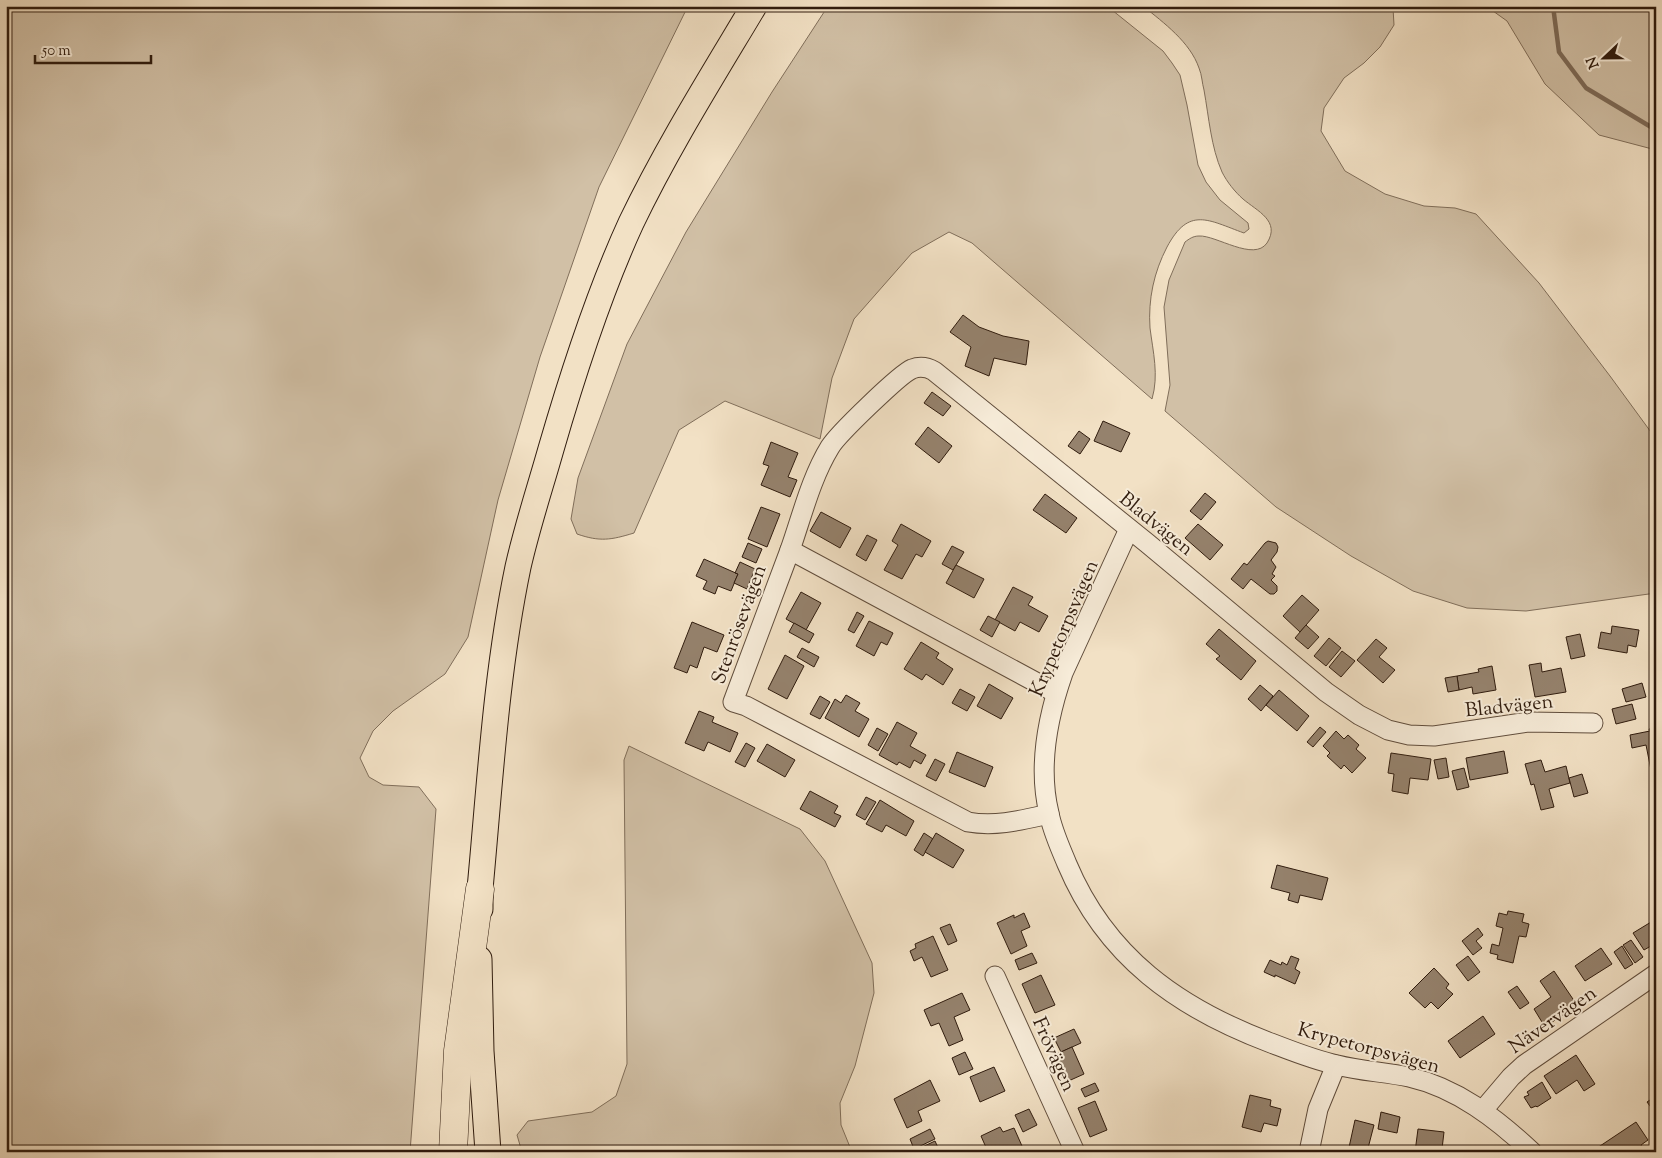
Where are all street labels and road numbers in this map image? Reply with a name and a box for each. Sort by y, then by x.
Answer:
street label: Bladvägen [1112,486,1199,564]
street label: Krypetorpsvägen [1023,556,1107,702]
street label: Stenrösevägen [705,561,775,689]
street label: Bladvägen [1464,688,1555,727]
street label: Nävervägen [1503,980,1604,1062]
street label: Frövägen [1023,1013,1082,1097]
street label: Krypetorpsvägen [1294,1016,1443,1082]

